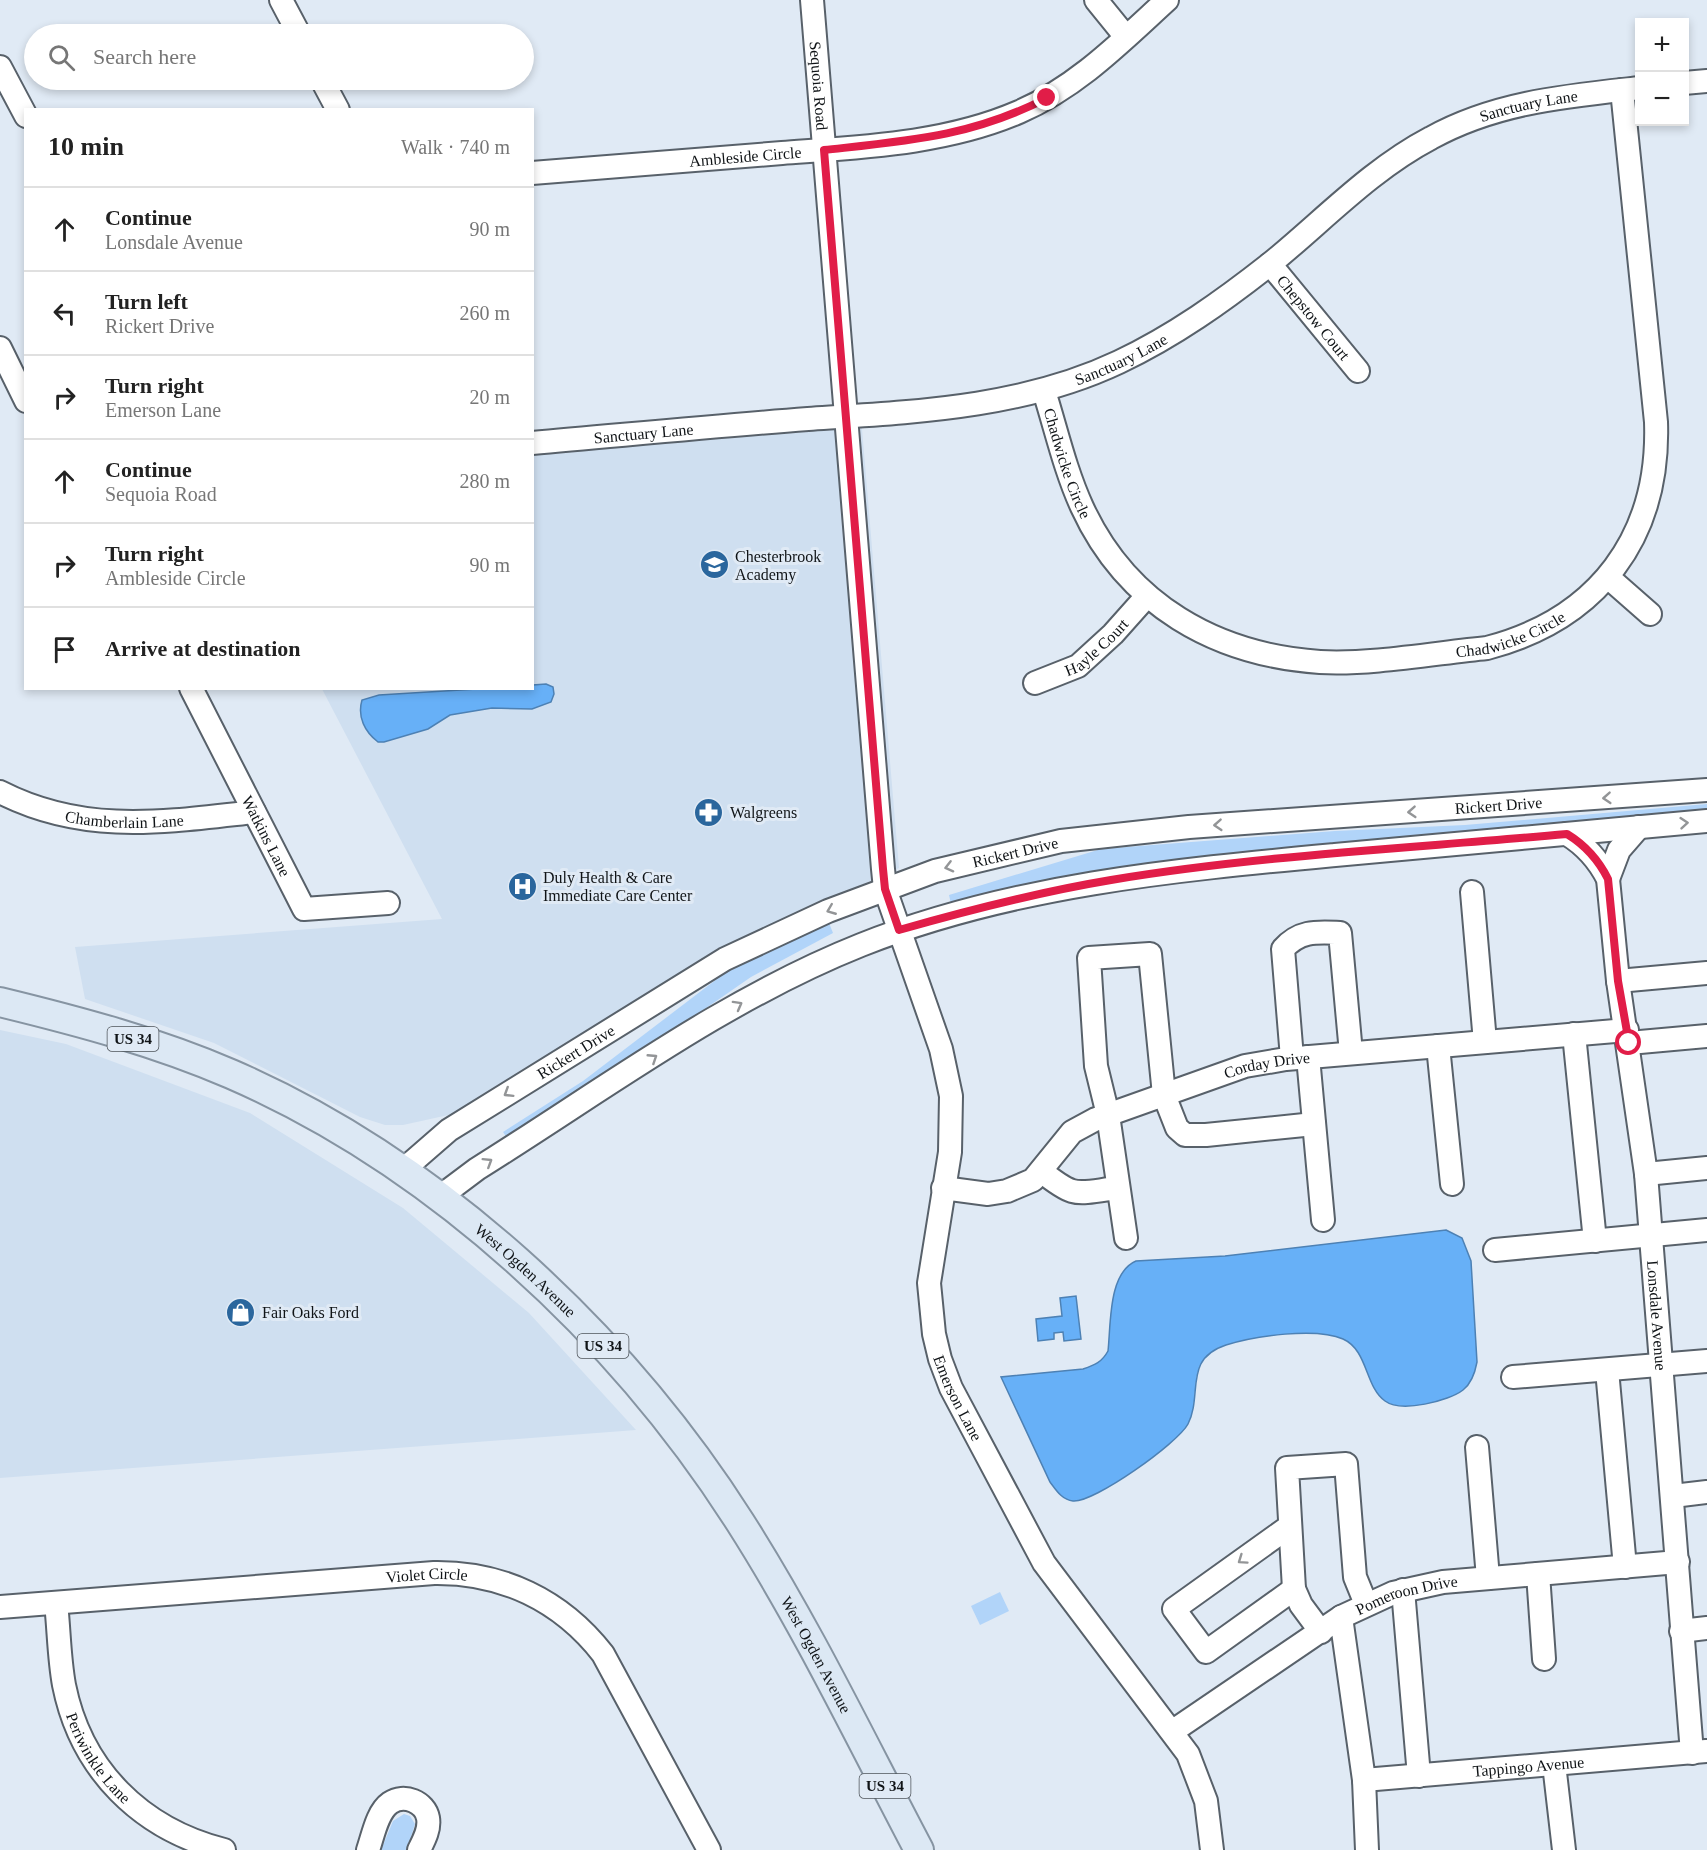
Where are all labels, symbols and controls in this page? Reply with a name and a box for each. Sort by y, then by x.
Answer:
map controls [1635,18,1689,126]
button: + [1635,18,1689,72]
search box [24,24,534,90]
street label: Sequoia Road [807,40,831,131]
icon: search [45,41,78,74]
text: Search here [93,44,196,69]
button: − [1635,72,1689,126]
route end [1033,84,1059,110]
street label: Sanctuary Lane [1477,87,1579,124]
text: 10 min [48,132,124,161]
text: Walk · 740 m [401,136,510,158]
street label: Ambleside Circle [689,143,802,169]
text: Continue [105,205,192,230]
icon: ahead [48,213,81,246]
text: 90 m [469,218,510,240]
text: Lonsdale Avenue [105,231,243,253]
street label: Chepstow Court [1274,272,1354,363]
text: Turn left [105,289,188,314]
icon: left [48,297,81,330]
text: 260 m [459,302,510,324]
text: Rickert Drive [105,315,214,337]
street label: Sanctuary Lane [1072,330,1170,388]
text: Turn right [105,373,204,398]
icon: right [48,381,81,414]
text: 20 m [469,386,510,408]
text: Emerson Lane [105,399,221,421]
street label: Chadwicke Circle [1041,406,1095,521]
street label: Sanctuary Lane [593,420,694,446]
text: Continue [105,457,192,482]
icon: ahead [48,465,81,498]
text: 280 m [459,470,510,492]
text: Sequoia Road [105,483,217,505]
text: Turn right [105,541,204,566]
place label: Chesterbrook Academy [735,548,821,584]
icon: right [48,549,81,582]
school or university icon: Chesterbrook Academy [698,549,730,581]
text: 90 m [469,554,510,576]
text: Ambleside Circle [105,567,246,589]
street label: Chadwicke Circle [1455,608,1568,660]
street label: Hayle Court [1062,615,1131,679]
icon: arrive [48,633,81,666]
text: Arrive at destination [105,636,301,661]
one-way arrow [1602,792,1611,805]
street label: Watkins Lane [239,793,294,879]
street label: Rickert Drive [1454,793,1543,816]
pharmacy icon: Walgreens [693,796,725,828]
place label: Walgreens [730,804,797,822]
one-way arrow [1408,805,1417,818]
street label: Chamberlain Lane [64,807,184,830]
one-way arrow [1679,817,1688,830]
one-way arrow [1213,818,1222,831]
street label: Rickert Drive [971,833,1060,870]
one-way arrow [944,860,954,873]
place label: Duly Health & Care Immediate Care Center [543,869,693,904]
hospital icon: Duly Health & Care Immediate Care Center [506,870,538,902]
one-way arrow [826,903,837,915]
one-way arrow [732,1001,742,1013]
street label: Rickert Drive [534,1021,617,1082]
road number: US 34 [108,1027,158,1051]
route start [1615,1029,1641,1055]
street label: Corday Drive [1221,1048,1311,1081]
one-way arrow [647,1053,657,1065]
one-way arrow [504,1085,514,1097]
one-way arrow [482,1158,492,1170]
street label: West Ogden Avenue [472,1220,580,1320]
street label: Lonsdale Avenue [1644,1260,1670,1371]
shop icon: Fair Oaks Ford [225,1296,257,1328]
place label: Fair Oaks Ford [262,1304,359,1321]
road number: US 34 [578,1334,628,1358]
street label: Emerson Lane [931,1353,986,1443]
one-way arrow [1238,1553,1249,1564]
street label: Violet Circle [385,1564,469,1585]
street label: Pomeroon Drive [1353,1572,1458,1618]
street label: West Ogden Avenue [778,1593,855,1716]
street label: Periwinkle Lane [63,1710,134,1806]
street label: Tappingo Avenue [1472,1753,1585,1779]
road number: US 34 [860,1774,910,1798]

